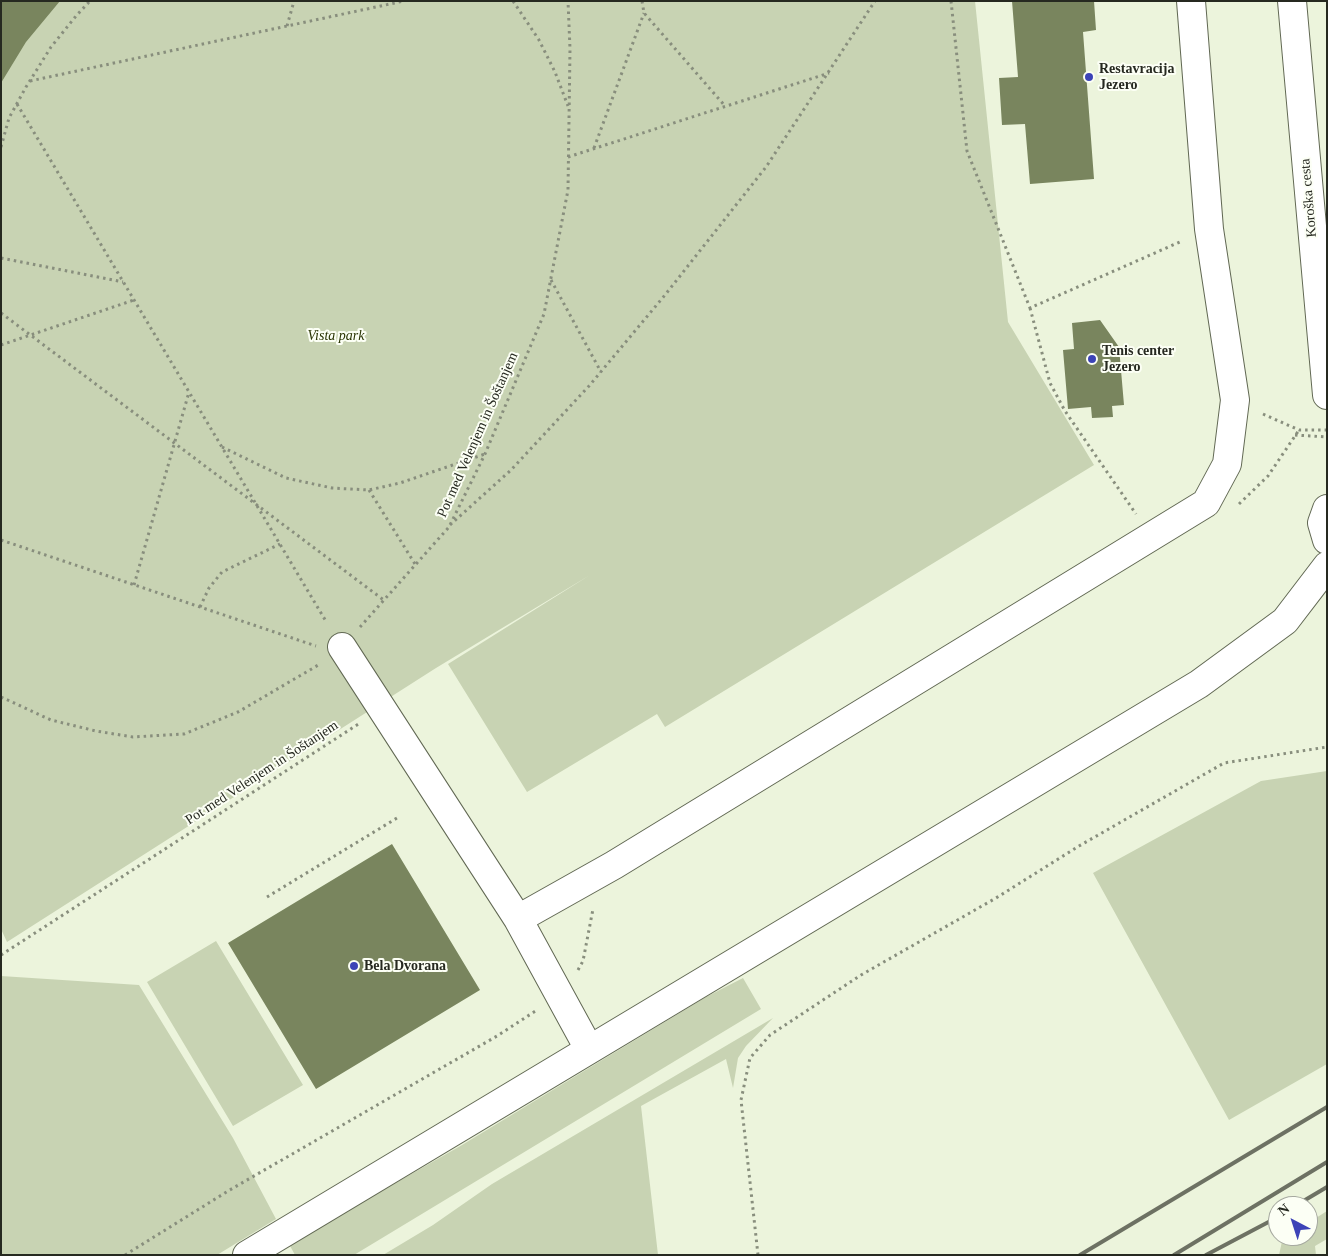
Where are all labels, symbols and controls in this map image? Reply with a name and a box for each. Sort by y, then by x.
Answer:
place label: Restavracija Jezero [1099,61,1174,94]
marker: Restavracija Jezero [1083,71,1095,83]
street label: Koroška cesta [1297,158,1321,238]
park label: Vista park [308,328,364,344]
place label: Tenis center Jezero [1102,343,1174,376]
street label: Pot med Velenjem in Šoštanjem [434,350,522,520]
marker: Tenis center Jezero [1086,353,1098,365]
street label: Pot med Velenjem in Šoštanjem [182,717,342,829]
place label: Bela Dvorana [364,958,446,974]
marker: Bela Dvorana [348,960,360,972]
north arrow [1268,1196,1318,1246]
text: N [1275,1201,1292,1219]

